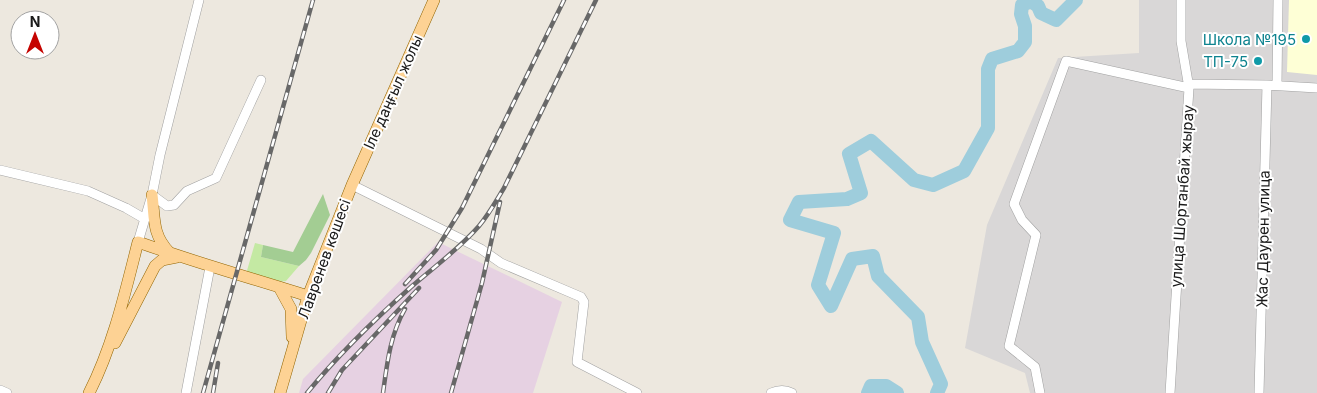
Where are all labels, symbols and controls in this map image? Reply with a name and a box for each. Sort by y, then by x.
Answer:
north arrow [10,10,60,60]
text: N [30,13,40,30]
place label: Школа №195 [1203,30,1296,49]
street label: Іле даңғыл жолы [359,32,427,152]
marker: Школа №195 [1300,33,1312,45]
place label: ТП-75 [1203,52,1248,71]
marker: ТП-75 [1252,55,1264,67]
street label: улица Шортанбай жырау [1166,103,1198,288]
street label: Жас Даурен улица [1252,170,1274,308]
street label: Лавренев көшесі [293,196,355,322]

